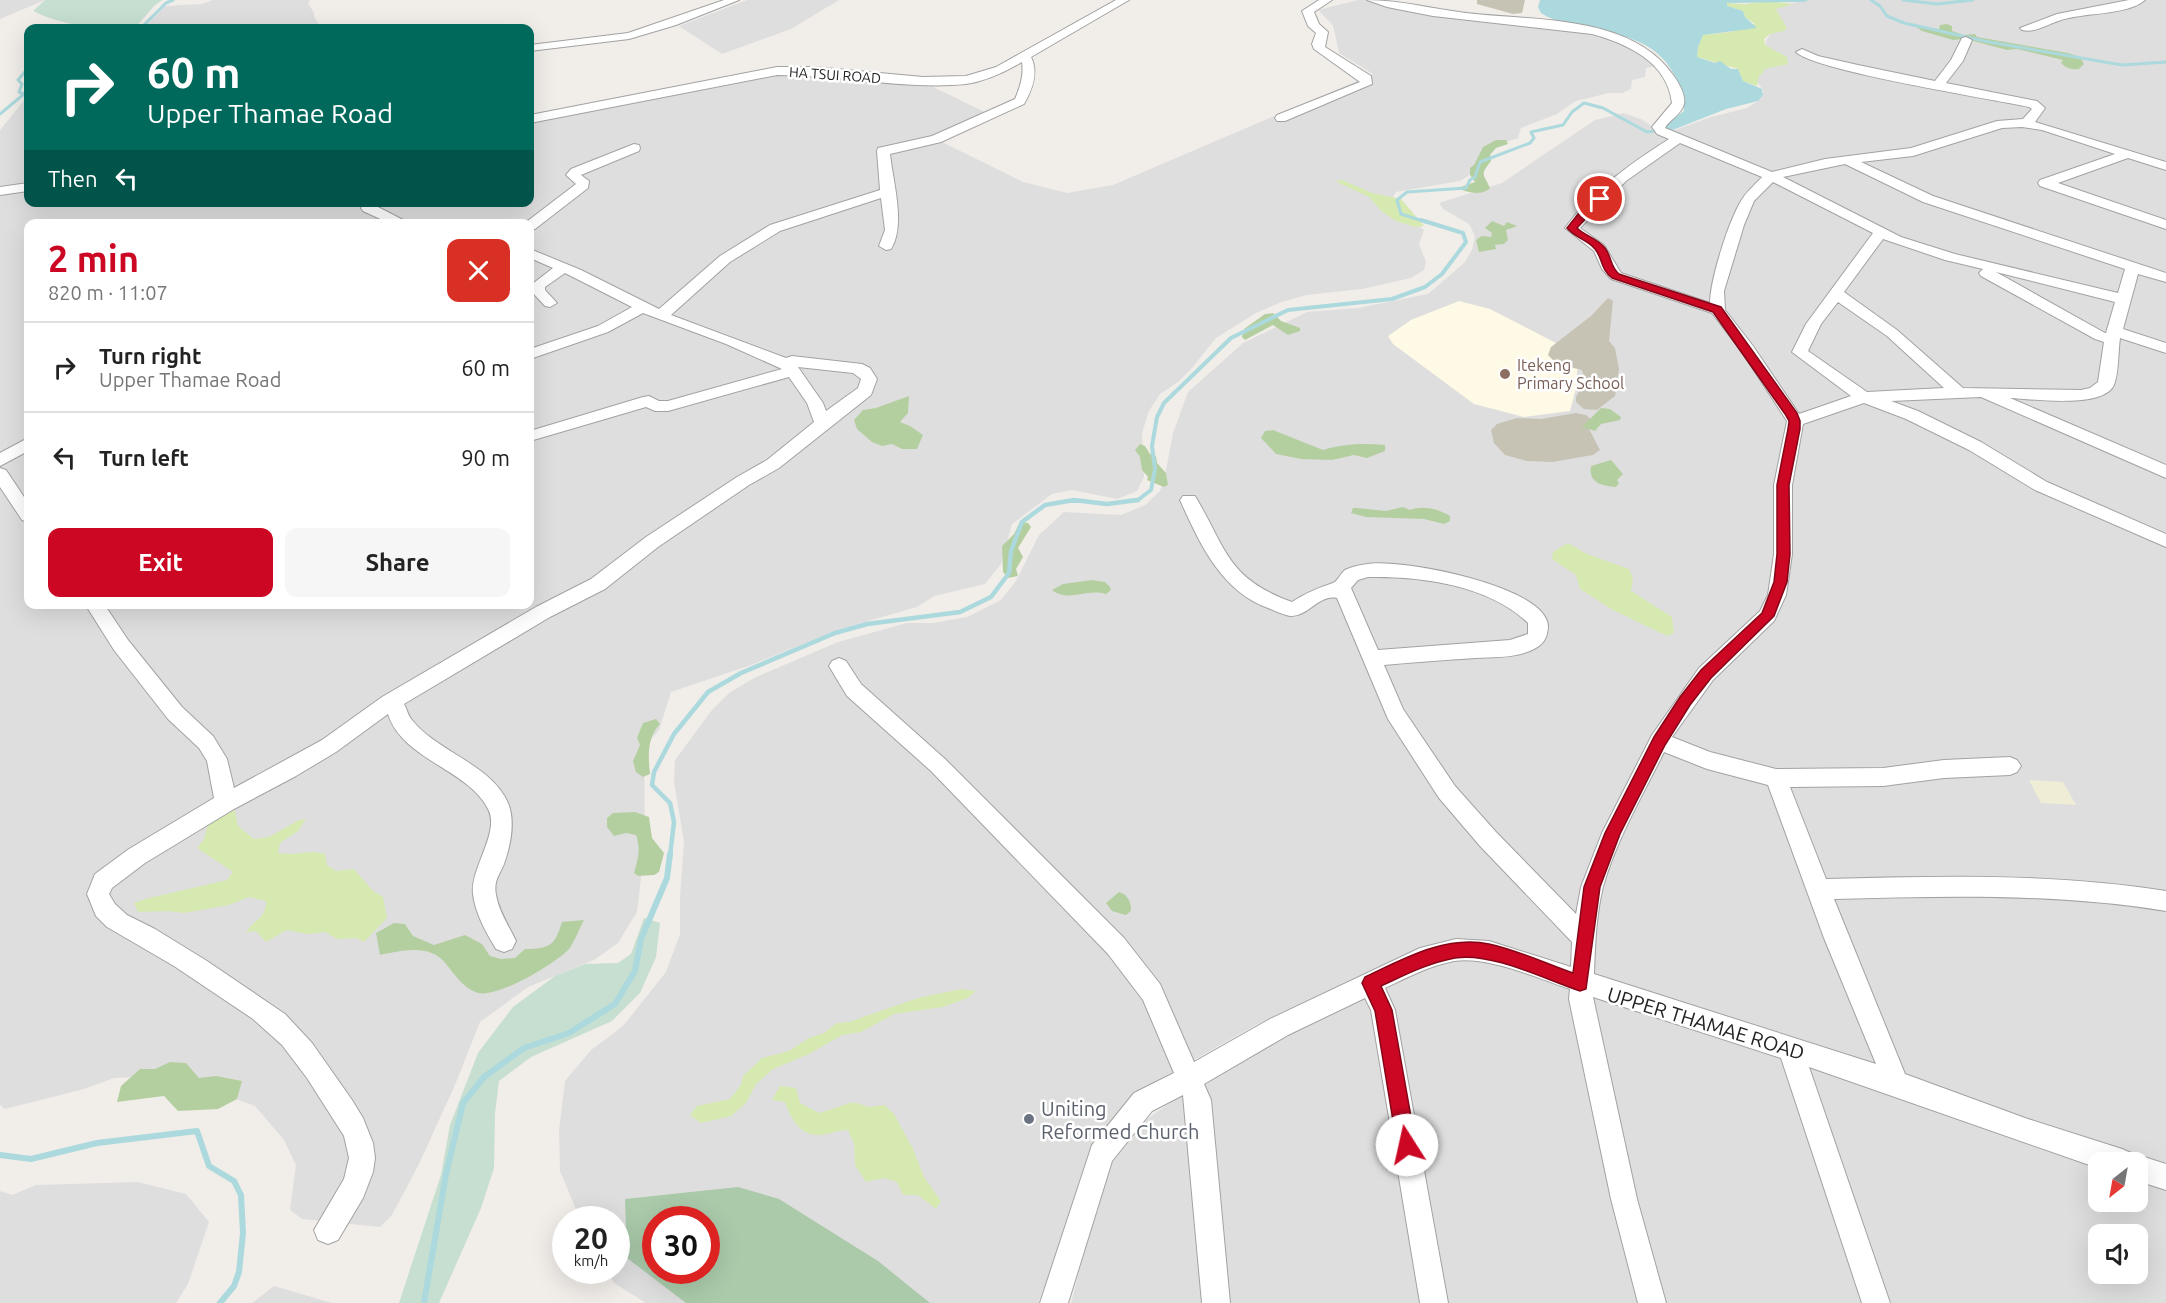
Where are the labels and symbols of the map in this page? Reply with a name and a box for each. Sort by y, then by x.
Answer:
street label: HA TSUI ROAD [789,64,882,86]
pin [1574,173,1625,224]
place label: Itekeng Primary School [1517,356,1624,392]
marker: Itekeng Primary School [1498,367,1512,381]
street label: UPPER THAMAE ROAD [1605,982,1807,1064]
place label: Uniting Reformed Church [1041,1097,1199,1143]
marker: Uniting Reformed Church [1022,1112,1036,1126]
position arrow [1375,1113,1439,1177]
north arrow [2088,1152,2148,1212]
speed limit sign: 30 [642,1206,720,1284]

